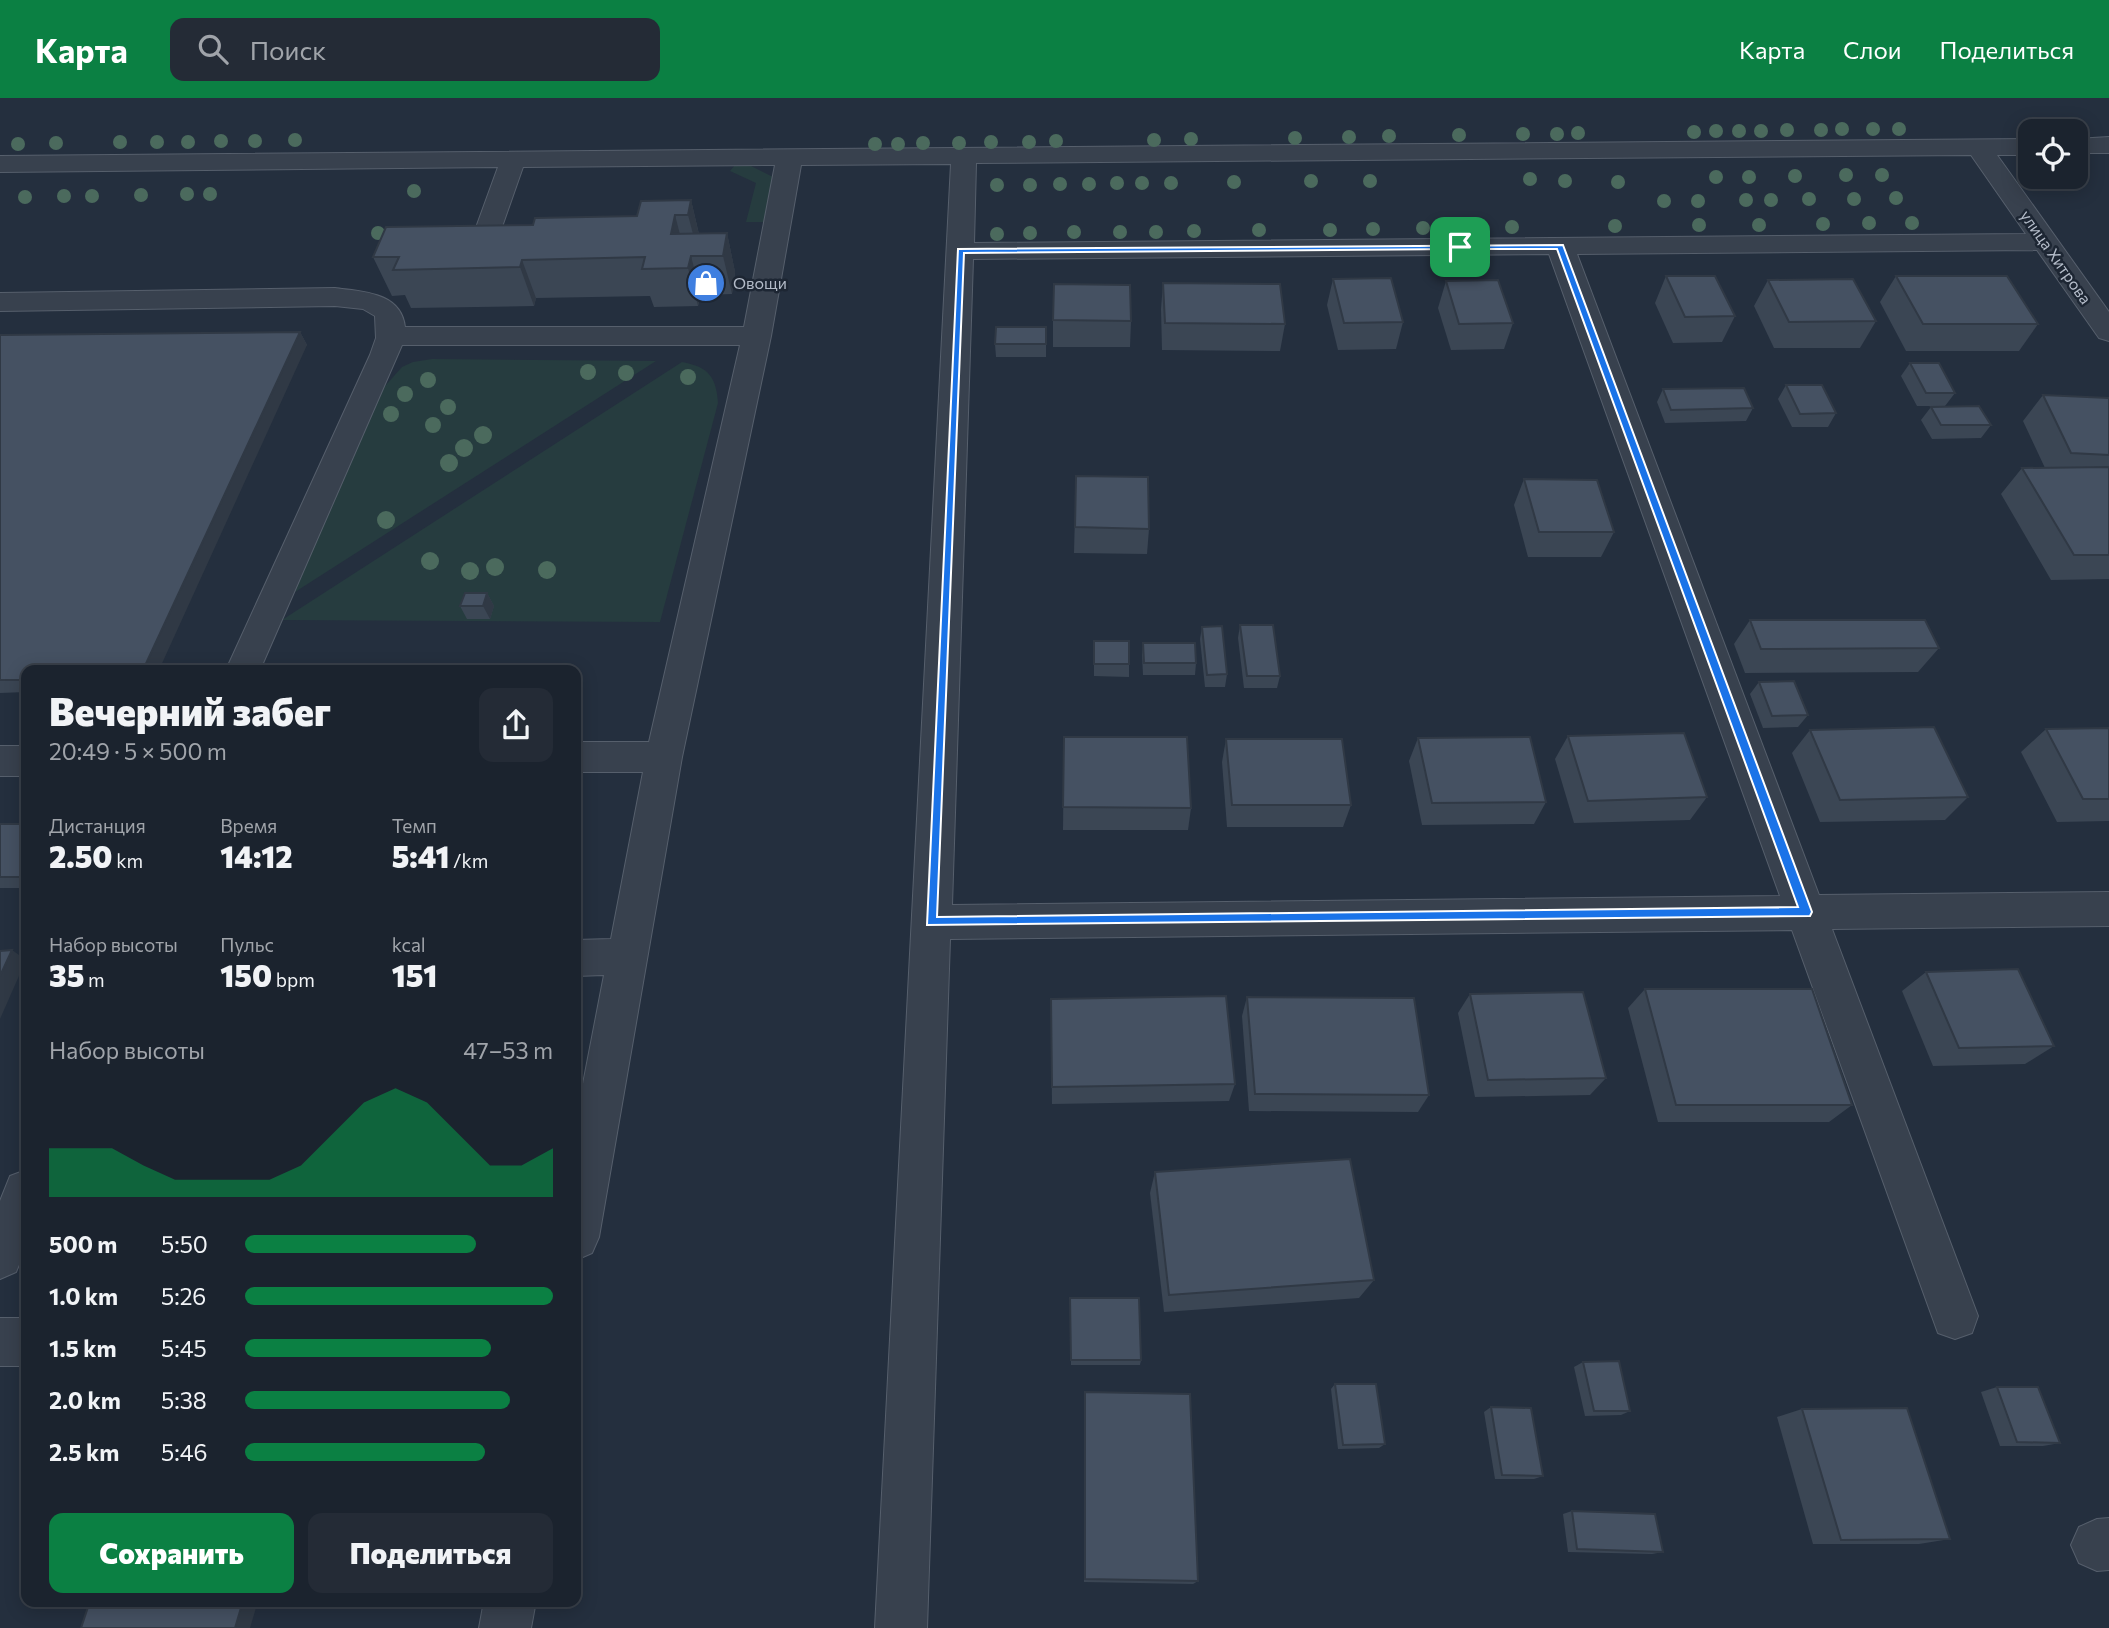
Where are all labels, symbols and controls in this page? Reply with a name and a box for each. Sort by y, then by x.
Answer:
search box [170,18,660,81]
text: Карта [35,29,128,70]
icon: search [194,30,232,68]
text: Поиск [250,34,326,65]
text: Карта [1739,35,1805,64]
text: Слои [1843,35,1901,64]
text: Поделиться [1939,35,2074,64]
map controls [2018,119,2088,189]
button: locate [2018,119,2088,189]
street label: улица Хитрова [2017,206,2096,307]
pin [1430,217,1490,277]
icon: arrive [1441,228,1479,266]
shop icon: Овощи [685,262,727,304]
place label: Овощи [733,273,787,292]
text: Вечерний забег [49,687,331,734]
button: share [479,688,553,762]
text: 20:49 · 5 × 500 m [49,737,227,765]
text: Дистанция [49,814,146,837]
text: Время [220,814,277,837]
text: Темп [392,814,437,837]
text: 2.50 [49,837,113,874]
text: 14:12 [220,837,293,874]
text: 5:41 [392,837,449,874]
text: km [113,849,143,872]
text: /km [449,849,488,872]
text: Набор высоты [49,933,178,956]
text: Пульс [220,933,274,956]
text: kcal [392,933,426,956]
text: 35 [49,956,84,993]
text: 150 [220,956,272,993]
text: 151 [392,956,437,993]
text: m [84,968,105,991]
text: bpm [272,968,315,991]
text: Набор высоты [49,1036,205,1064]
text: 47–53 m [463,1036,553,1064]
text: 500 m [49,1230,117,1258]
text: 5:50 [161,1230,208,1258]
text: 1.0 km [49,1282,118,1310]
text: 5:26 [161,1282,206,1310]
text: 1.5 km [49,1334,117,1362]
text: 5:45 [161,1334,207,1362]
text: 2.0 km [49,1386,121,1414]
text: 5:38 [161,1386,207,1414]
text: 2.5 km [49,1438,119,1466]
text: 5:46 [161,1438,207,1466]
button: Сохранить [49,1513,294,1593]
button: Поделиться [308,1513,553,1593]

